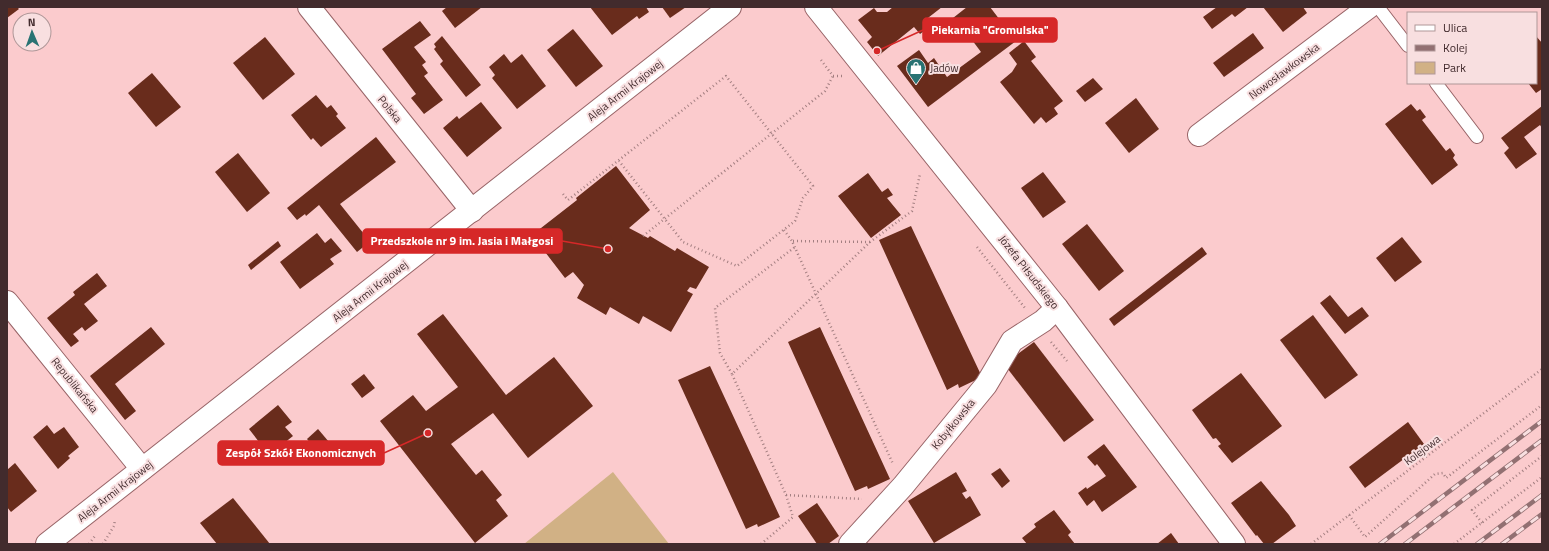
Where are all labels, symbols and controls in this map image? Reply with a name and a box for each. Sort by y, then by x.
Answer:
north arrow [12,12,52,52]
legend [1407,12,1537,84]
text: N [28,14,36,30]
callout: Piekarnia "Gromulska" [923,18,1057,42]
text: Ulica [1443,18,1467,37]
text: Piekarnia "Gromulska" [931,20,1049,39]
text: Kolej [1443,38,1467,57]
street label: Nowosławkowska [1245,39,1323,103]
street label: Aleja Armii Krajowej [584,55,666,125]
shop icon: Jadów [905,57,927,85]
text: Park [1443,58,1466,77]
place label: Jadów [930,60,959,76]
street label: Polska [374,92,406,126]
callout: Przedszkole nr 9 im. Jasia i Małgosi [363,229,562,253]
text: Przedszkole nr 9 im. Jasia i Małgosi [371,231,553,250]
street label: Józefa Piłsudskiego [995,232,1063,313]
street label: Aleja Armii Krajowej [329,256,411,326]
street label: Republikańska [48,354,103,416]
street label: Kobyłkowska [927,395,979,453]
street label: Kolejowa [1400,431,1444,469]
callout: Zespół Szkół Ekonomicznych [218,441,384,465]
text: Zespół Szkół Ekonomicznych [226,443,376,462]
street label: Aleja Armii Krajowej [74,456,156,526]

